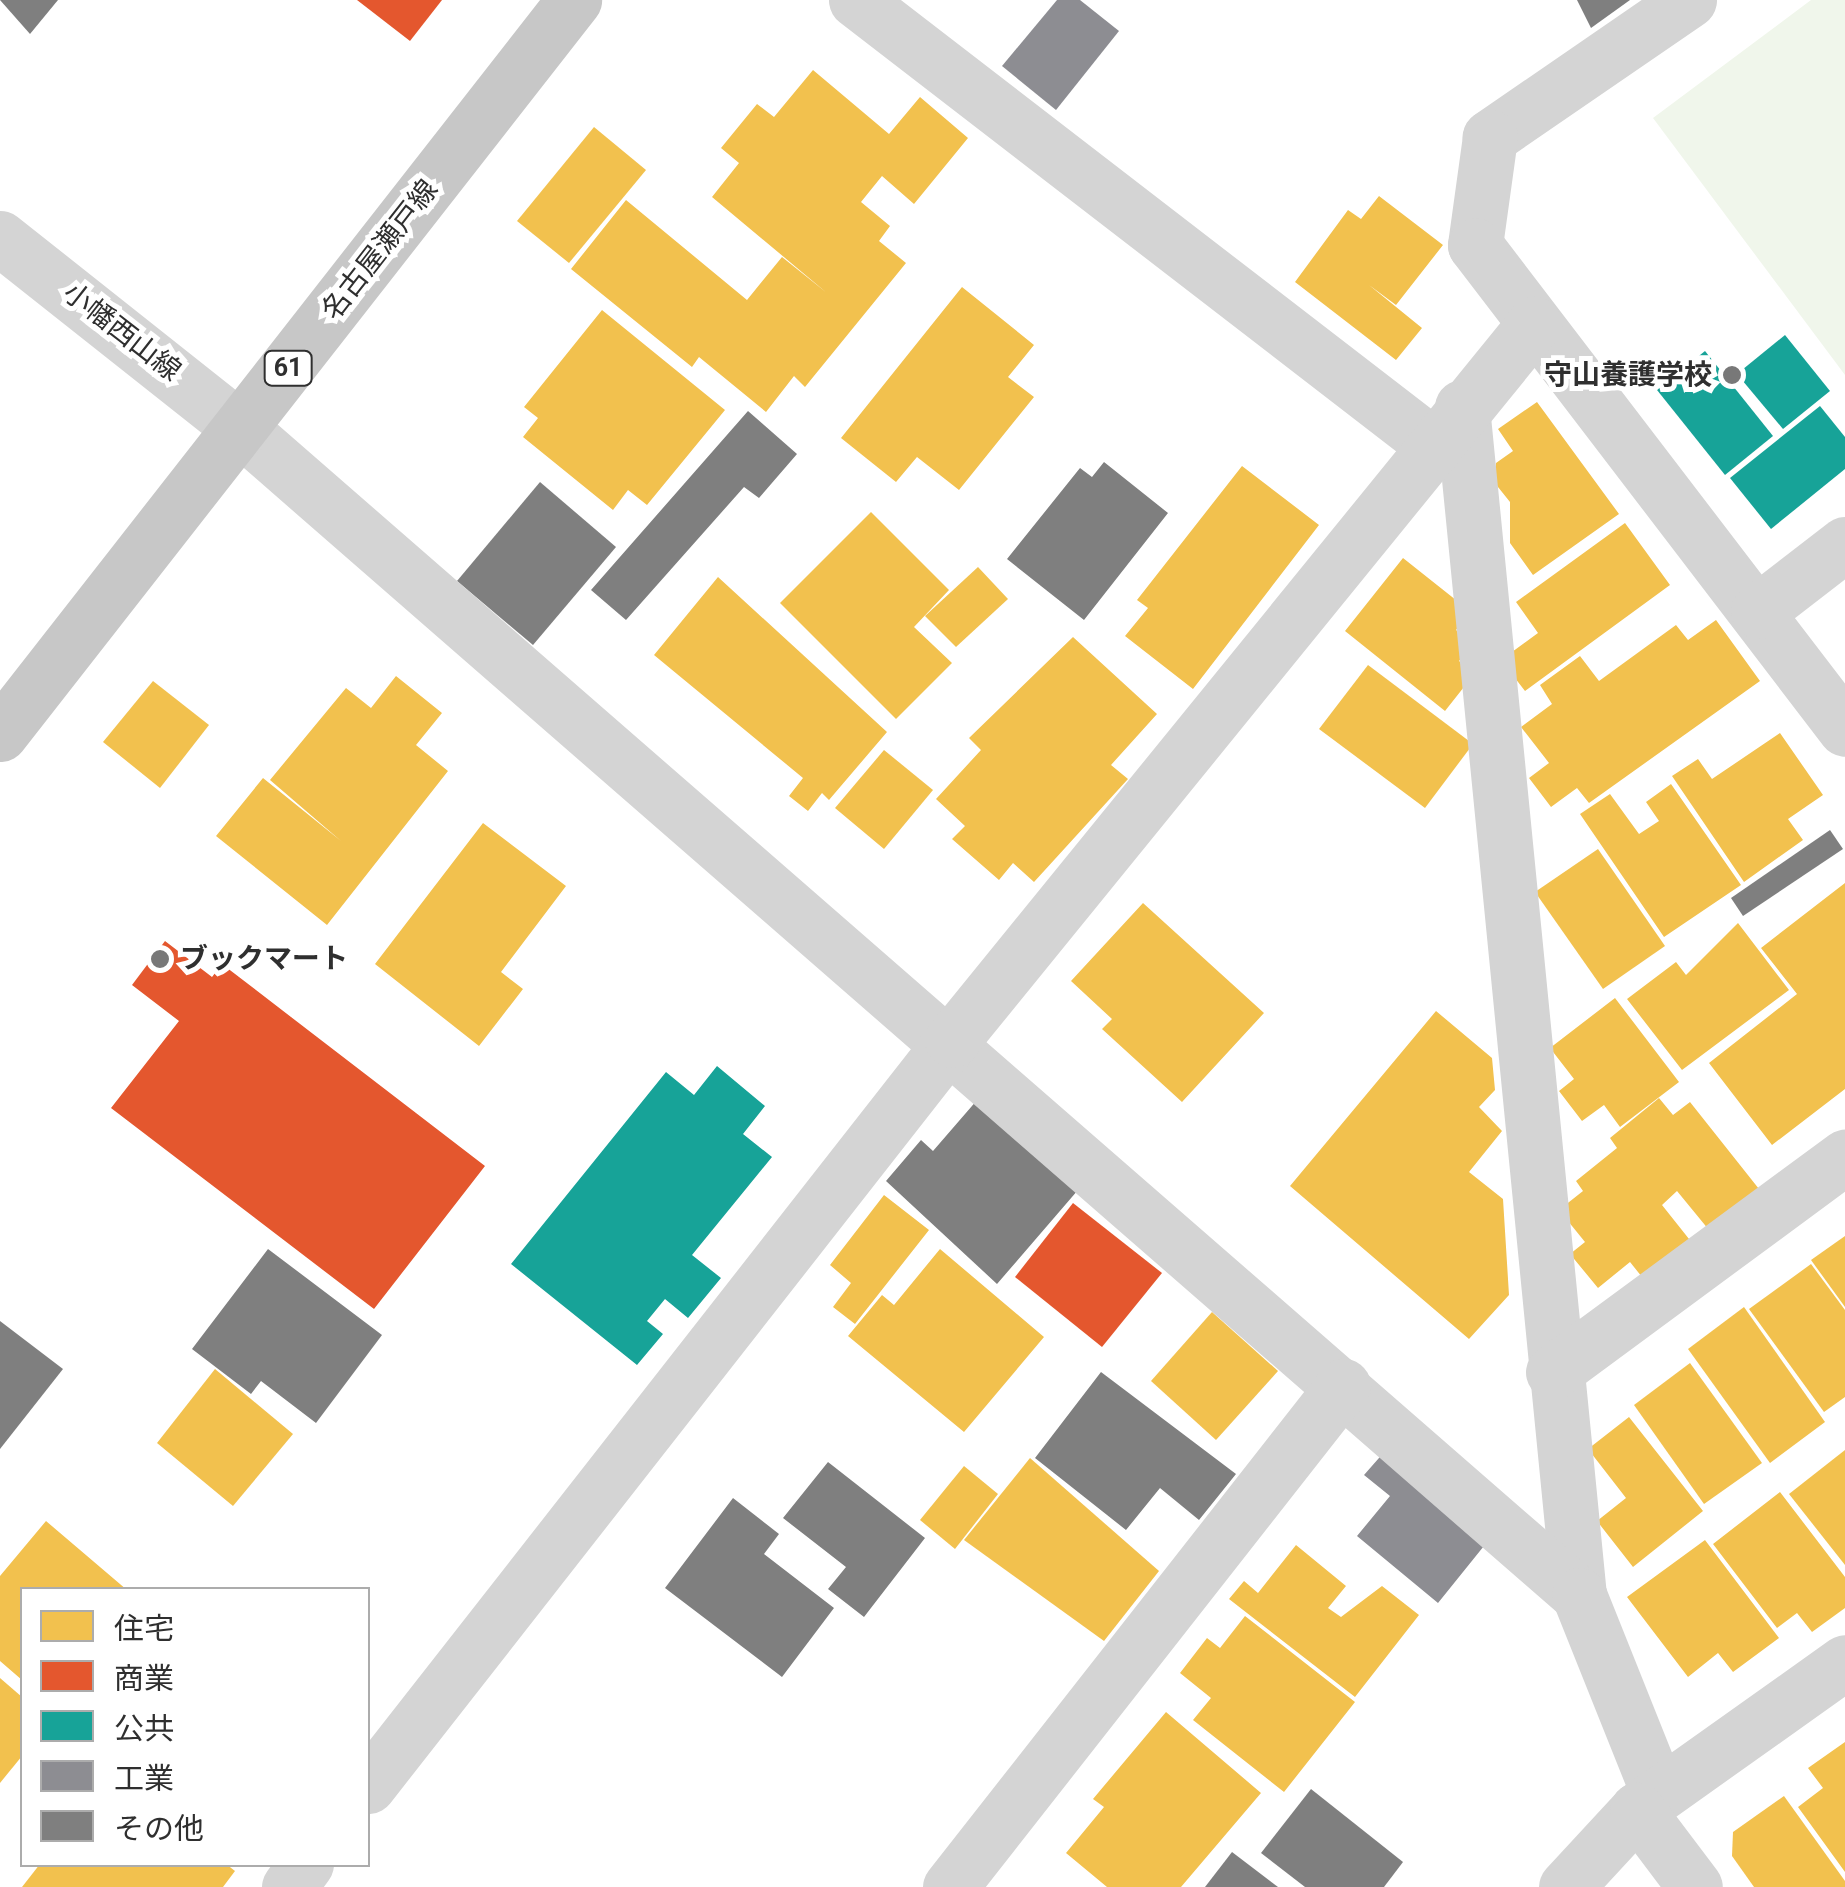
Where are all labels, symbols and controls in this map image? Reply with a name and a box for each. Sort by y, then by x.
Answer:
street label: 名古屋瀬戸線 [315,173,445,327]
street label: 小幡西山線 [56,276,188,388]
road number: 61 [263,348,313,388]
place label: 守山養護学校 [1544,358,1712,392]
marker: 守山養護学校 [1721,364,1743,386]
place label: ブックマート [180,942,348,976]
marker: ブックマート [149,948,171,970]
legend [20,1587,370,1867]
text: 住宅 [114,1611,174,1646]
text: 商業 [114,1661,174,1696]
text: 公共 [114,1711,174,1746]
text: 工業 [114,1761,174,1796]
text: その他 [114,1811,204,1846]

